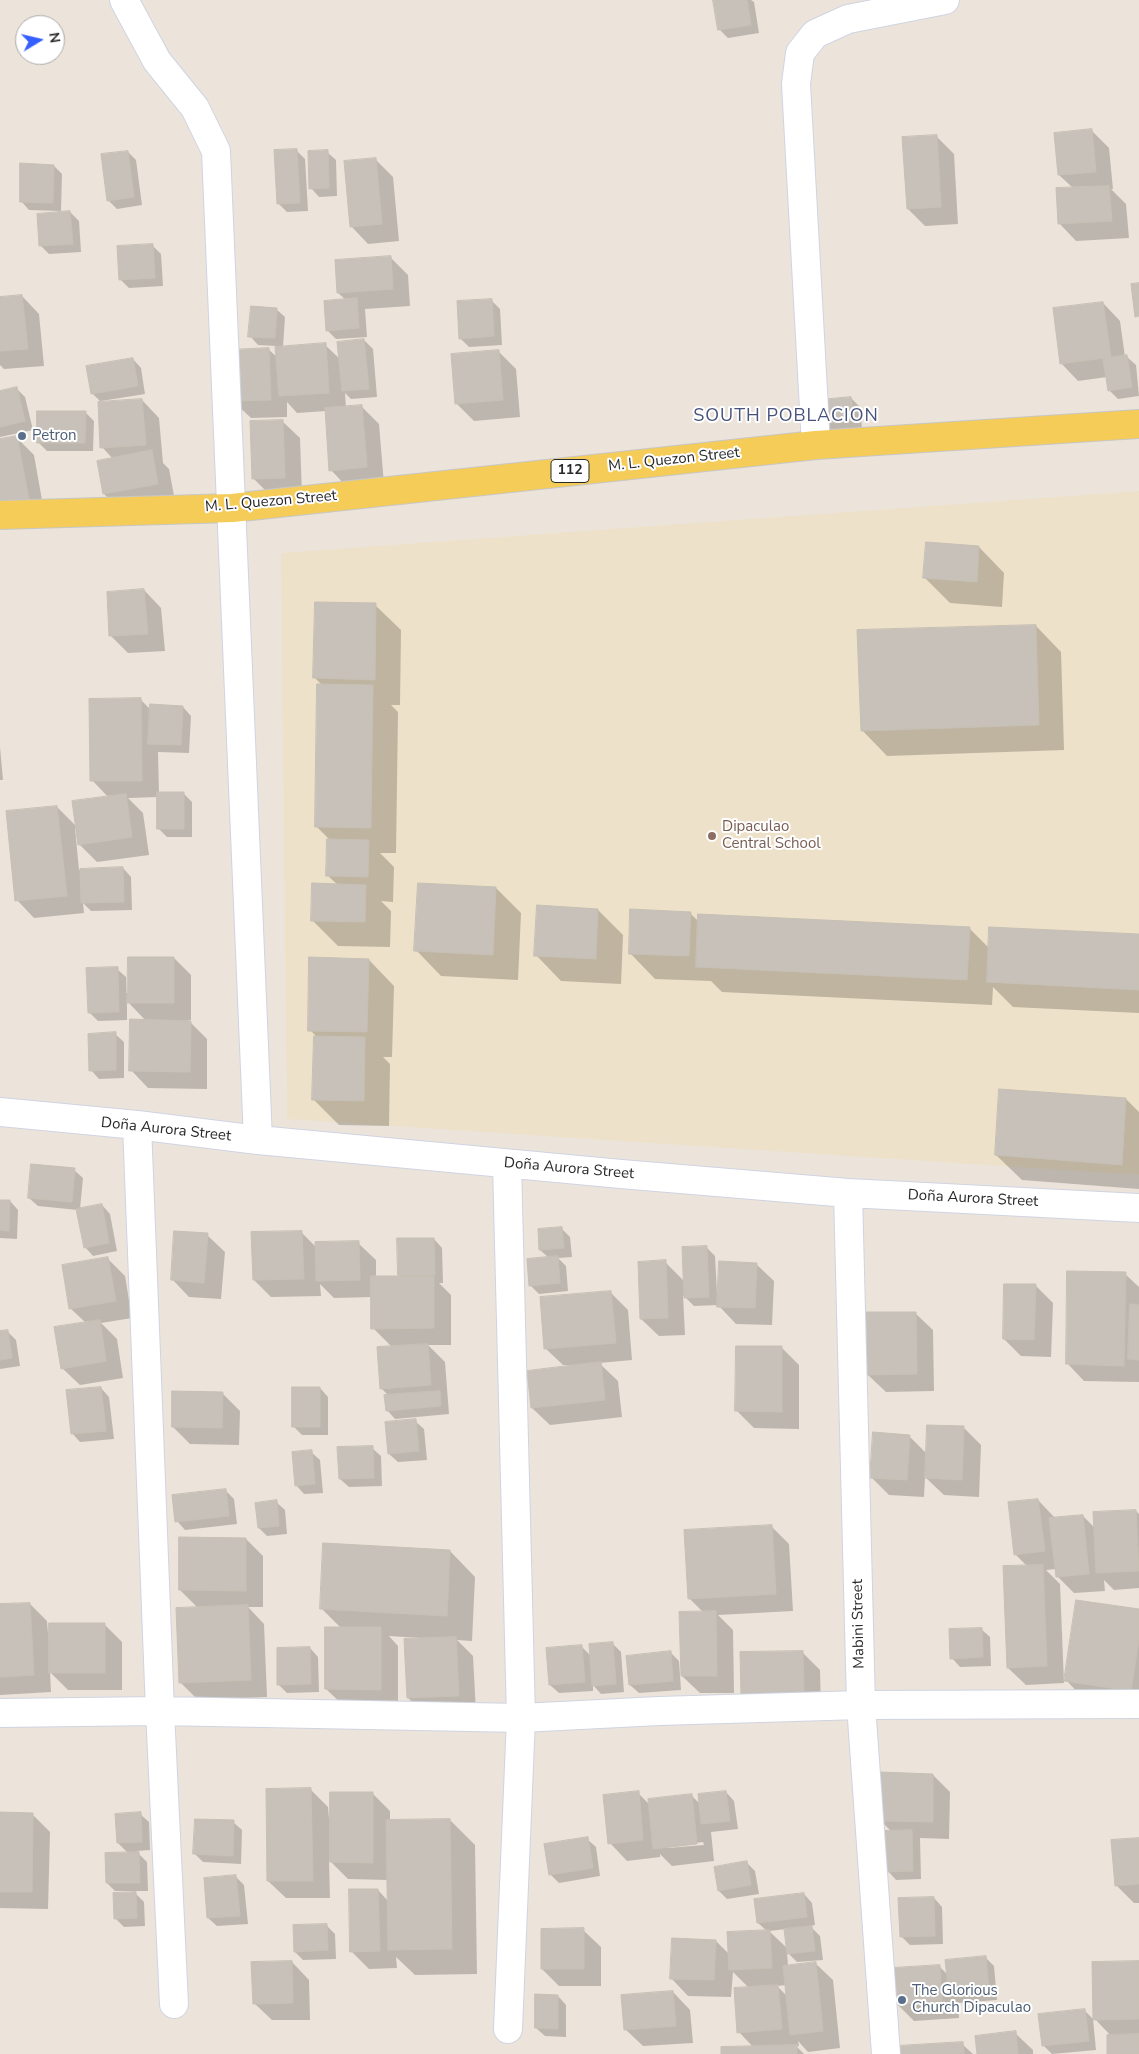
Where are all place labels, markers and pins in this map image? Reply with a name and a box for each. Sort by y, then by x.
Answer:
place label: Petron [32,427,77,445]
marker: Petron [16,430,28,442]
place label: Dipaculao Central School [722,818,821,853]
marker: Dipaculao Central School [706,830,718,842]
place label: The Glorious Church Dipaculao [912,1982,1031,2017]
marker: The Glorious Church Dipaculao [896,1994,908,2006]

